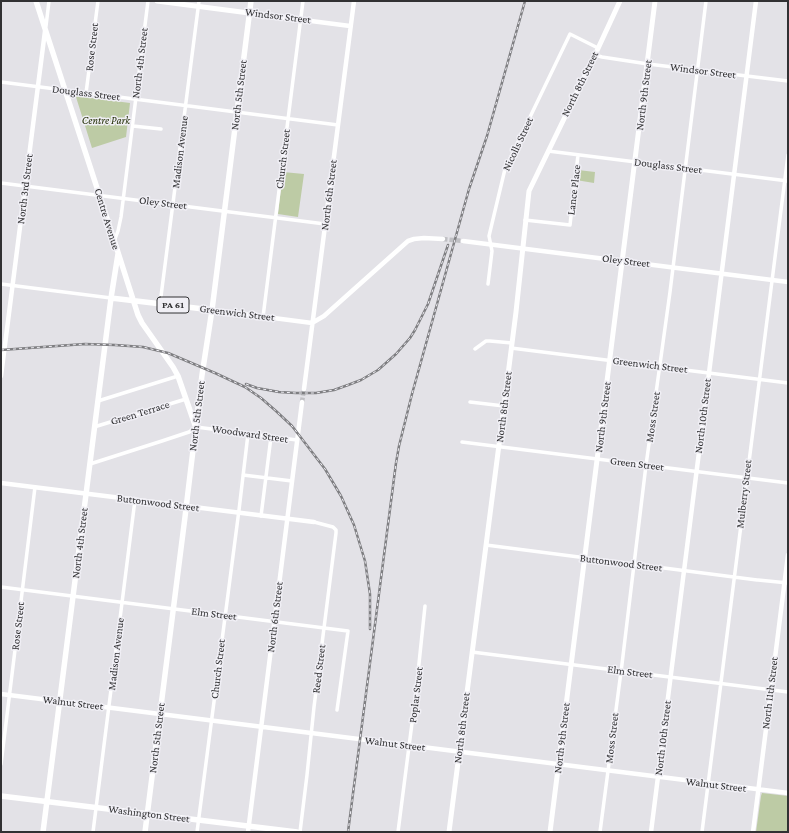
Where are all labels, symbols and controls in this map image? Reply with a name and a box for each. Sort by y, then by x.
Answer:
street label: Windsor Street [244,5,312,27]
street label: Rose Street [82,22,102,72]
street label: North 4th Street [129,27,151,99]
street label: North 8th Street [558,49,602,119]
street label: North 5th Street [228,59,250,131]
street label: North 9th Street [633,59,655,131]
street label: Windsor Street [669,60,737,82]
street label: Douglass Street [51,82,121,104]
park label: Centre Park [82,114,130,128]
street label: Madison Avenue [169,115,191,189]
street label: Nicolls Street [500,115,536,173]
street label: Church Street [273,128,293,190]
street label: North 3rd Street [14,153,36,225]
street label: Douglass Street [633,155,703,177]
street label: North 6th Street [318,159,340,231]
street label: Lance Place [564,164,584,216]
street label: Centre Avenue [91,187,123,251]
street label: Oley Street [138,194,188,212]
street label: Oley Street [601,252,651,270]
road number: PA 61 [157,297,189,313]
street label: Greenwich Street [199,302,275,324]
street label: Greenwich Street [612,354,688,376]
street label: North 8th Street [493,371,515,443]
street label: North 10th Street [692,378,714,454]
street label: North 5th Street [186,380,208,452]
street label: North 9th Street [592,381,614,453]
street label: Moss Street [643,391,663,443]
street label: Green Terrace [109,398,171,428]
street label: Woodward Street [211,422,289,446]
street label: Green Street [609,454,665,474]
street label: Mulberry Street [733,459,755,529]
street label: Buttonwood Street [116,491,200,515]
street label: North 4th Street [69,507,91,579]
street label: Buttonwood Street [579,551,663,575]
street label: North 6th Street [264,581,286,653]
street label: Rose Street [8,601,28,651]
street label: Elm Street [191,605,237,623]
street label: Madison Avenue [105,617,127,691]
street label: Church Street [208,638,228,700]
street label: Reed Street [309,644,329,694]
street label: North 11th Street [759,656,781,730]
street label: Elm Street [607,663,653,681]
street label: Poplar Street [406,666,426,724]
street label: North 8th Street [451,692,473,764]
street label: Walnut Street [42,693,104,713]
street label: North 10th Street [652,700,674,776]
street label: North 5th Street [146,702,168,774]
street label: North 9th Street [551,702,573,774]
street label: Moss Street [602,712,622,764]
street label: Walnut Street [364,734,426,754]
street label: Walnut Street [685,775,747,795]
street label: Washington Street [108,802,190,826]

